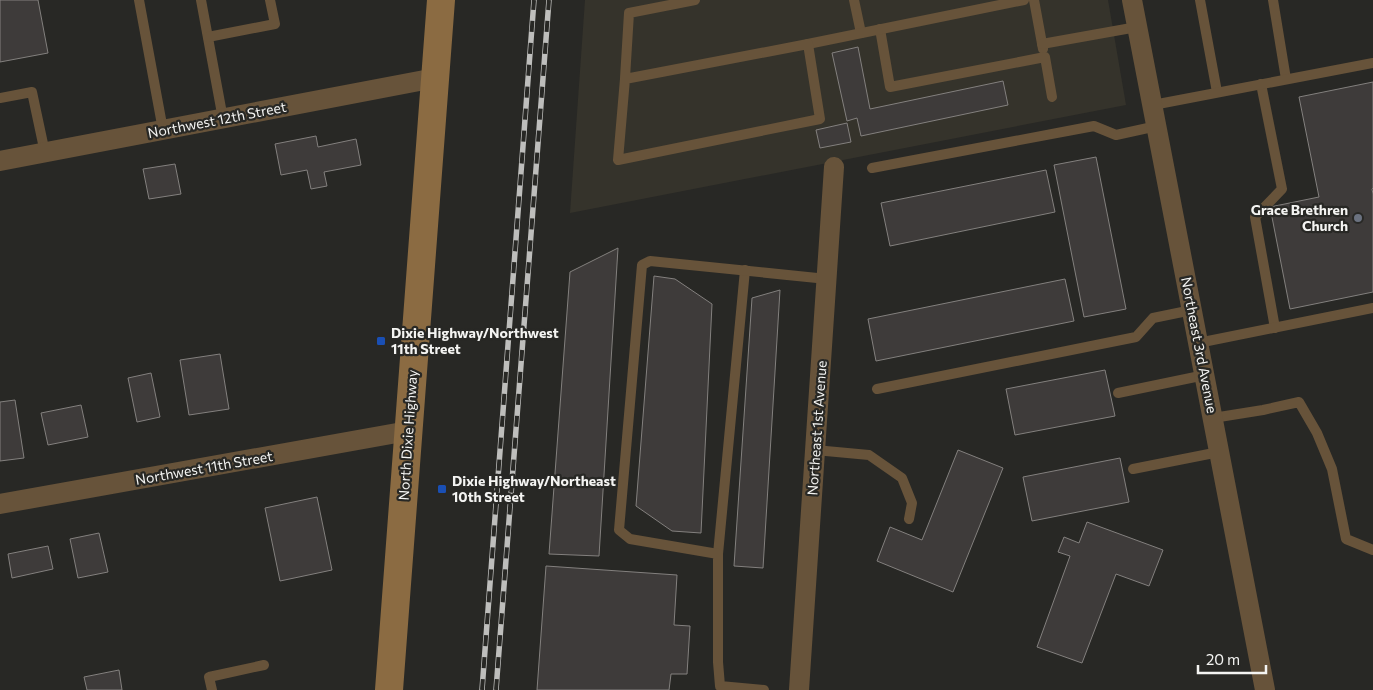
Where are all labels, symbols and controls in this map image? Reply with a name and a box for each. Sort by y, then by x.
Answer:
street label: Northwest 12th Street [146,98,288,141]
place label: Grace Brethren Church [1251,201,1348,234]
marker: Grace Brethren Church [1352,212,1364,224]
street label: Northeast 3rd Avenue [1178,275,1221,415]
place label: Dixie Highway/Northwest 11th Street [391,324,559,357]
marker: Dixie Highway/Northwest 11th Street [375,335,387,347]
street label: Northeast 1st Avenue [803,360,830,496]
street label: North Dixie Highway [394,369,421,501]
street label: Northwest 11th Street [134,447,274,488]
place label: Dixie Highway/Northeast 10th Street [452,472,616,505]
marker: Dixie Highway/Northeast 10th Street [436,483,448,495]
scale bar [1198,642,1266,674]
text: 20 m [1206,650,1240,668]

